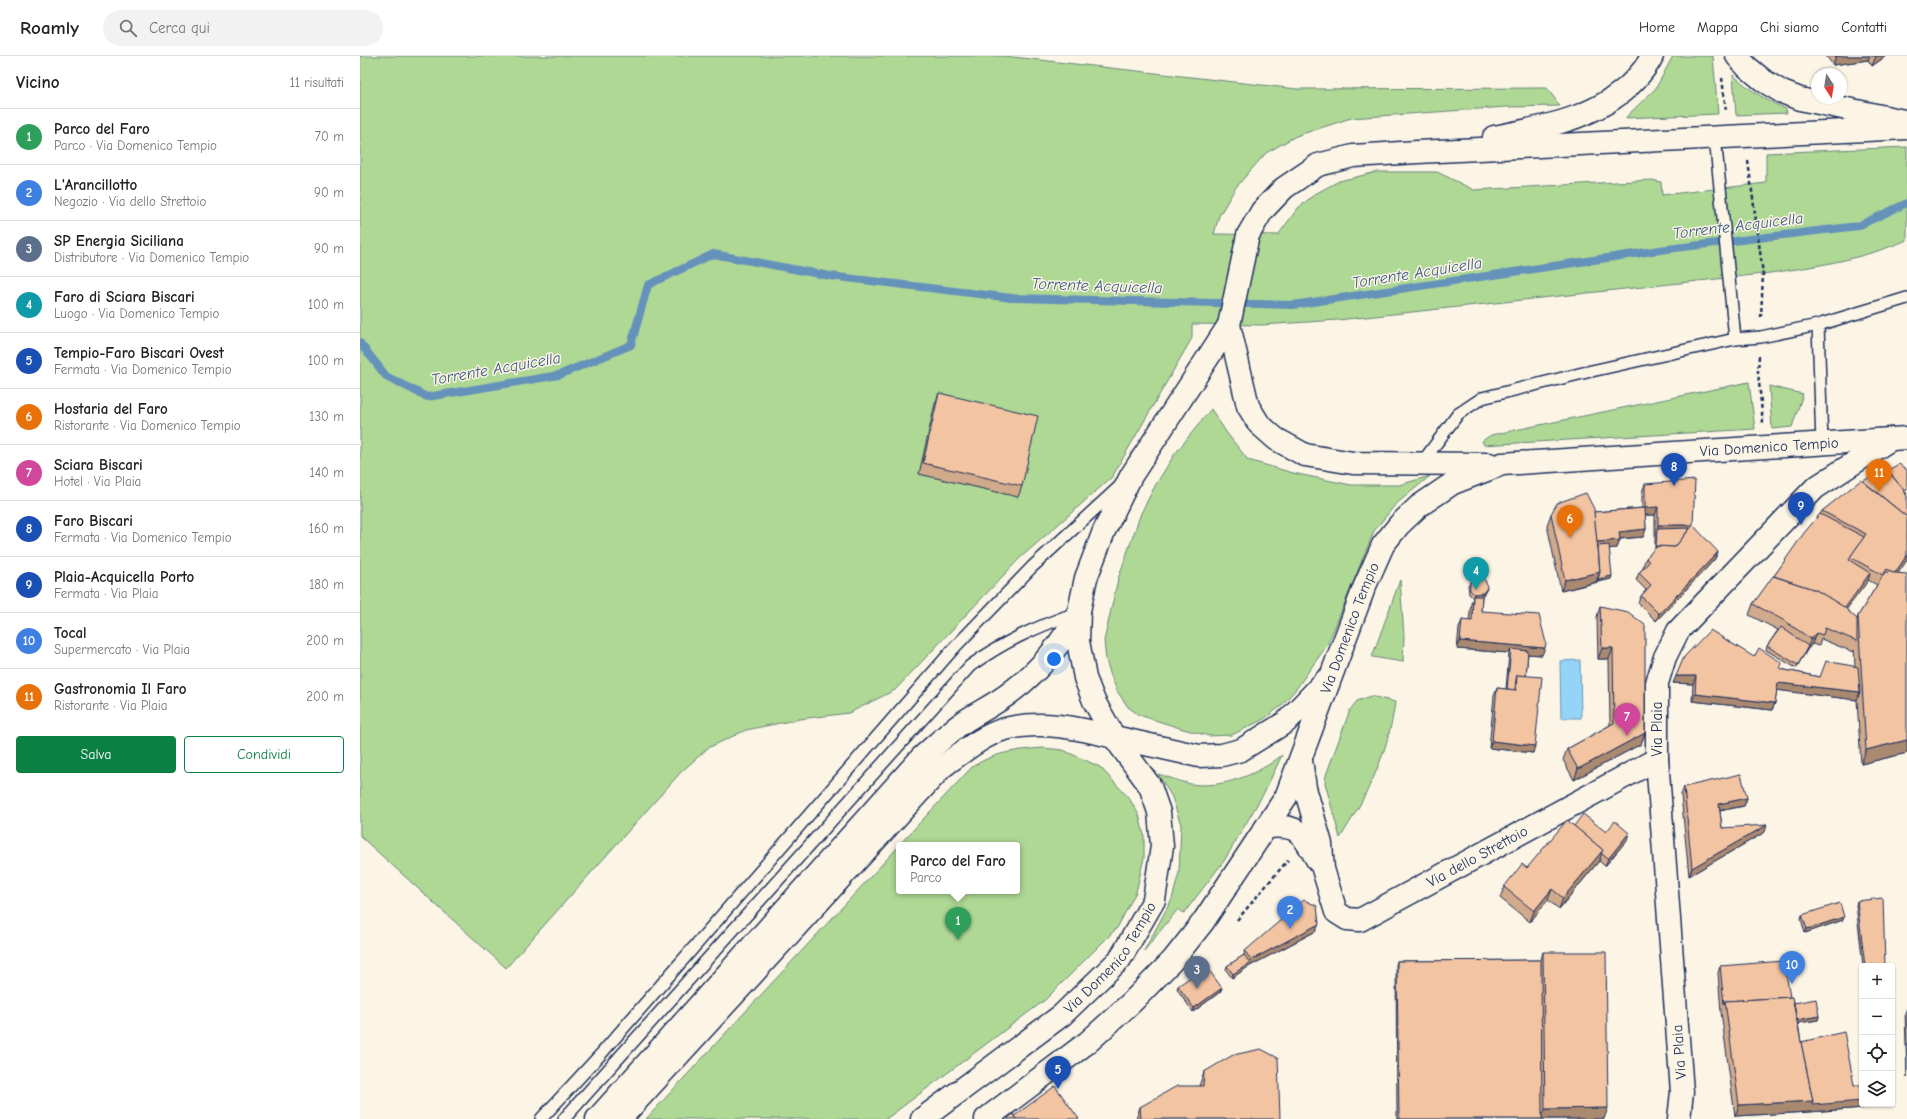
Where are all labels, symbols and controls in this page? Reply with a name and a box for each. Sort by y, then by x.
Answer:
search box [103,10,383,46]
text: Roamly [20,17,79,39]
icon: search [117,17,139,39]
text: Cerca qui [149,19,210,37]
text: Home [1639,19,1675,36]
text: Mappa [1697,19,1738,36]
text: Chi siamo [1760,19,1819,36]
text: Contatti [1841,19,1887,36]
north arrow [1811,68,1847,104]
text: Vicino [16,73,59,92]
text: 11 risultati [290,75,344,90]
text: Parco del Faro [54,120,150,138]
text: 1 [26,129,32,144]
text: 70 m [315,129,344,144]
text: Parco · Via Domenico Tempio [54,138,217,153]
text: L'Arancillotto [54,176,137,194]
text: 2 [26,185,32,200]
text: 90 m [314,185,344,200]
text: Negozio · Via dello Strettoio [54,194,206,209]
water label: Torrente Acquicella [1672,209,1804,243]
text: SP Energia Siciliana [54,232,184,250]
text: 3 [26,241,32,256]
text: 90 m [314,241,344,256]
text: Distributore · Via Domenico Tempio [54,250,249,265]
water label: Torrente Acquicella [1351,254,1483,292]
water label: Torrente Acquicella [1031,275,1163,297]
text: Faro di Sciara Biscari [54,288,195,306]
text: 4 [26,297,32,312]
text: 100 m [308,297,344,312]
text: Luogo · Via Domenico Tempio [54,306,219,321]
text: Tempio-Faro Biscari Ovest [54,344,224,362]
water label: Torrente Acquicella [430,349,562,389]
text: 5 [26,353,32,368]
text: 100 m [308,353,344,368]
text: Fermata · Via Domenico Tempio [54,362,232,377]
text: Hostaria del Faro [54,400,168,418]
text: 6 [26,409,32,424]
text: 130 m [309,409,344,424]
text: Ristorante · Via Domenico Tempio [54,418,241,433]
street label: Via Domenico Tempio [1699,433,1839,460]
pin: 8 [1661,453,1687,486]
text: Sciara Biscari [54,456,143,474]
pin: 11 [1866,459,1892,492]
text: 7 [26,465,32,480]
text: 140 m [310,465,344,480]
text: Hotel · Via Plaia [54,474,141,489]
pin: 9 [1788,492,1814,525]
pin: 6 [1557,505,1583,538]
text: Faro Biscari [54,512,133,530]
text: 8 [26,521,32,536]
text: 160 m [309,521,344,536]
text: Fermata · Via Domenico Tempio [54,530,232,545]
pin: 4 [1463,557,1489,590]
street label: Via Domenico Tempio [1316,559,1383,696]
text: Plaia-Acquicella Porto [54,568,194,586]
text: 9 [26,577,32,592]
text: 180 m [309,577,344,592]
text: Fermata · Via Plaia [54,586,158,601]
text: Tocal [54,624,87,642]
text: 10 [23,633,35,648]
text: 200 m [306,633,344,648]
text: Supermercato · Via Plaia [54,642,190,657]
your location [1044,649,1064,669]
text: Gastronomia Il Faro [54,680,186,698]
text: 11 [24,689,34,704]
text: 200 m [306,689,344,704]
text: Ristorante · Via Plaia [54,698,167,713]
street label: Via Plaia [1648,702,1666,756]
pin: 7 [1614,703,1640,736]
button: Salva [16,736,176,773]
button: Condividi [184,736,344,773]
street label: Via dello Strettoio [1424,822,1531,891]
popup [896,842,1020,894]
text: Parco del Faro [910,852,1006,870]
text: Parco [910,870,942,885]
pin: 2 [1277,896,1303,929]
street label: Via Domenico Tempio [1060,898,1160,1017]
pin: 1 [945,907,971,940]
pin: 10 [1779,951,1805,984]
pin: 3 [1184,956,1210,989]
map controls [1859,963,1895,1107]
button: + [1859,963,1895,999]
button: − [1859,999,1895,1035]
street label: Via Plaia [1668,1024,1690,1080]
button: locate [1859,1035,1895,1071]
pin: 5 [1045,1056,1071,1089]
button: layers [1859,1071,1895,1107]

